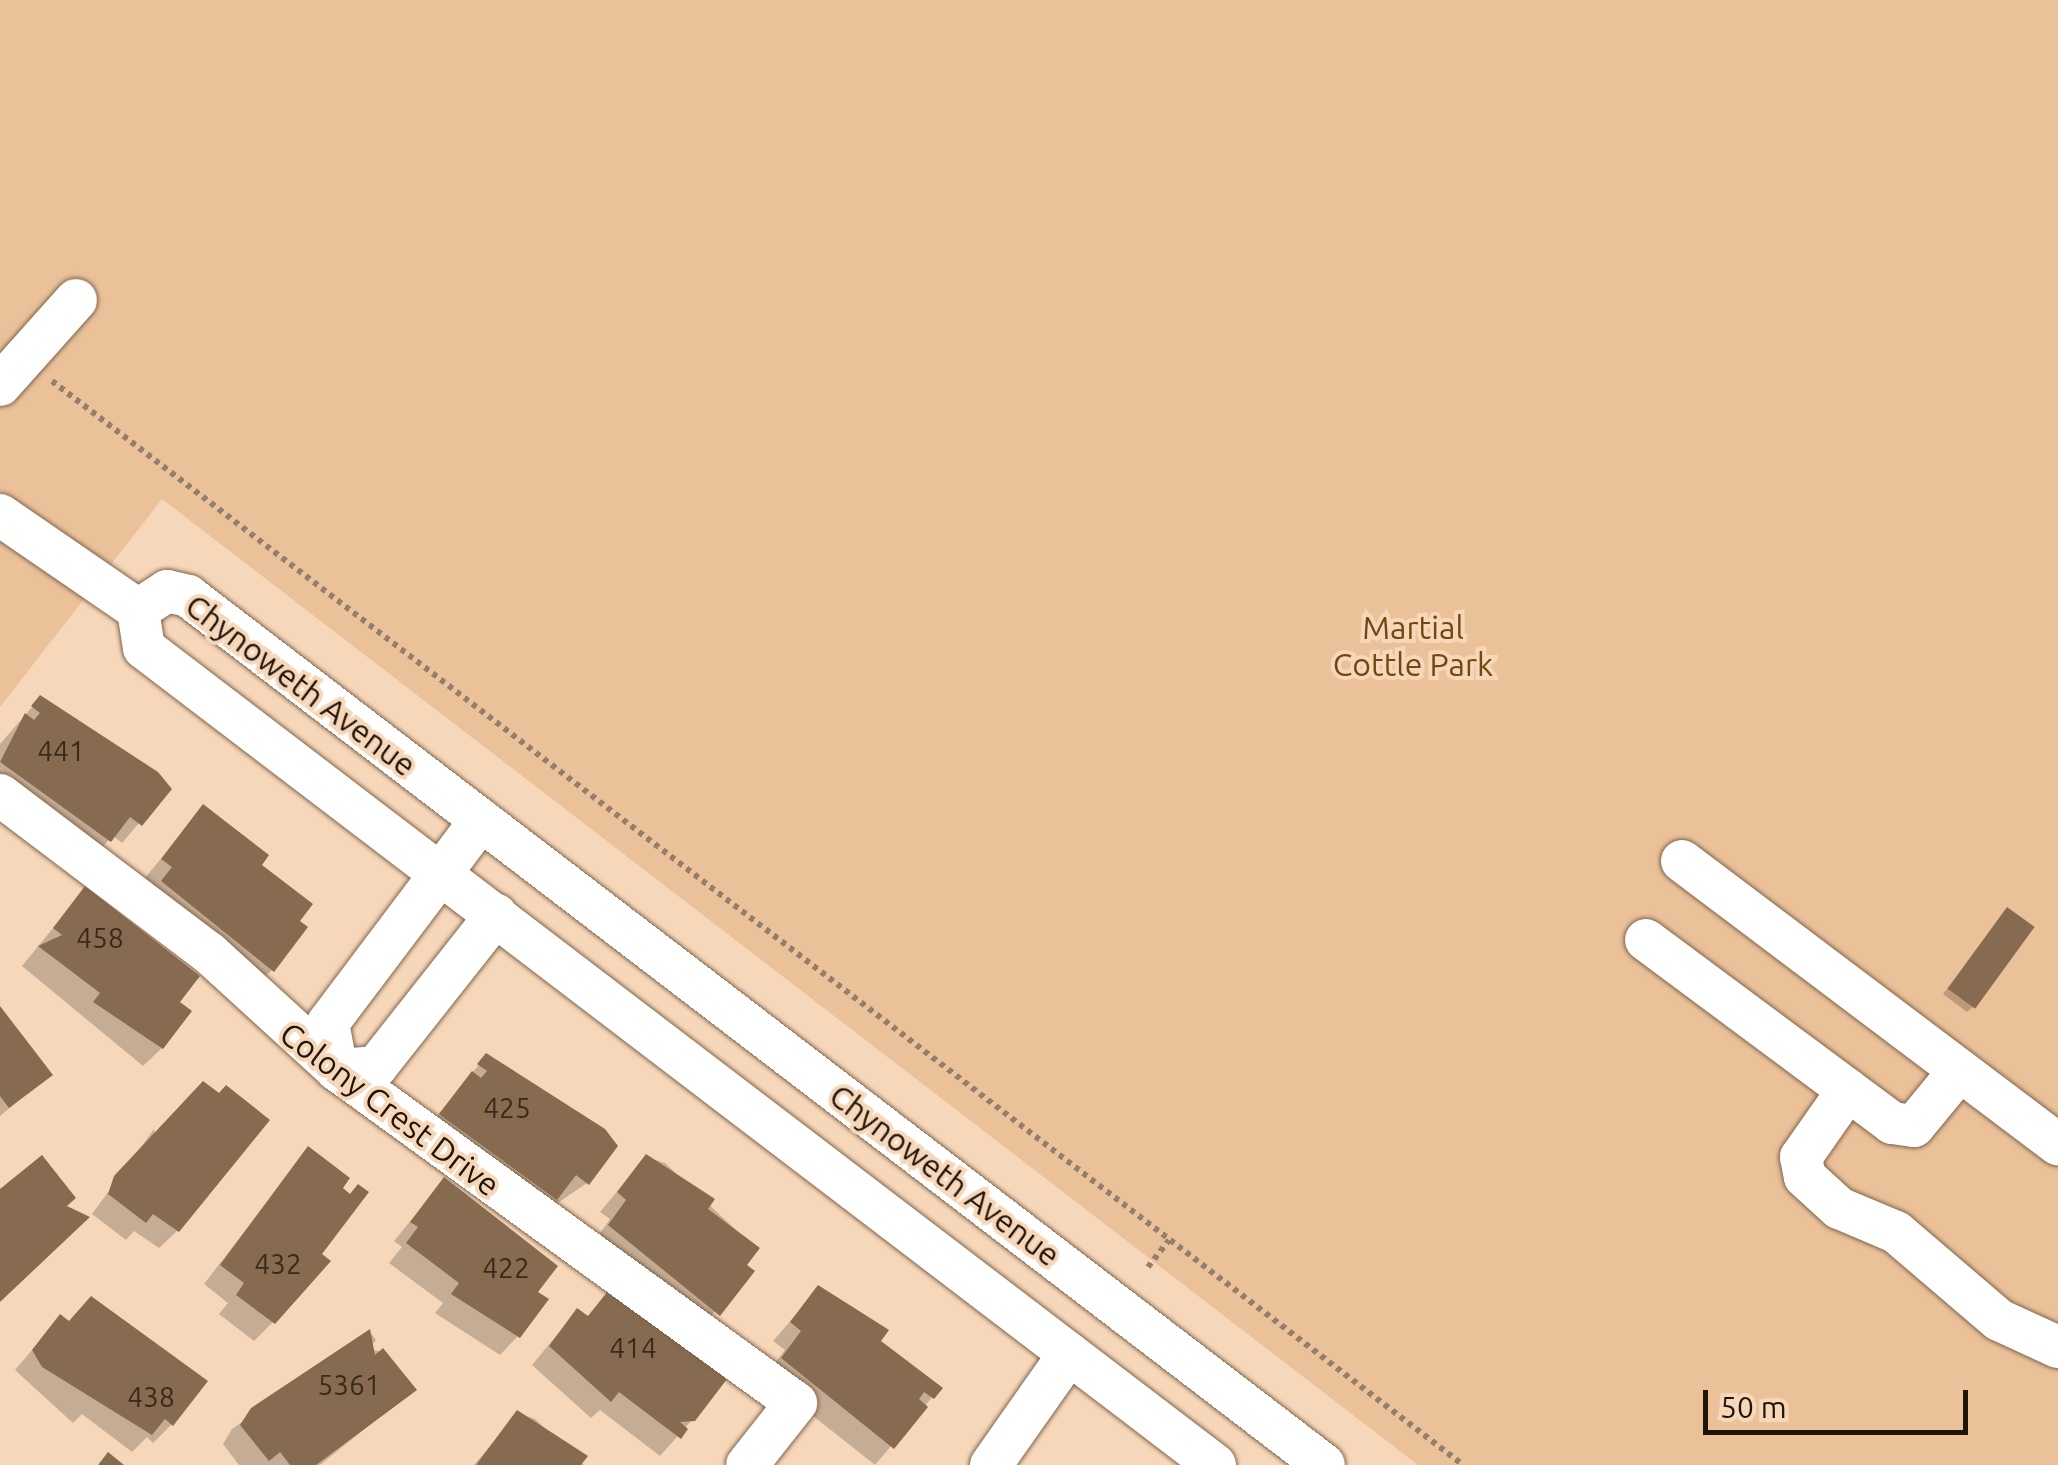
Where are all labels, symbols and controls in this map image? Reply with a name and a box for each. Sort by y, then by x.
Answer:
street label: Chynoweth Avenue [178,586,424,784]
park label: Martial Cottle Park [1333,609,1493,684]
house number: 441 [37,734,85,768]
house number: 458 [76,921,124,955]
street label: Colony Crest Drive [273,1014,507,1204]
street label: Chynoweth Avenue [822,1076,1068,1274]
house number: 425 [483,1091,531,1125]
house number: 432 [254,1247,302,1281]
house number: 422 [482,1251,530,1285]
house number: 414 [609,1331,657,1365]
house number: 5361 [317,1368,381,1402]
scale bar [1708,1370,1973,1432]
house number: 438 [127,1380,175,1414]
text: 50 m [1720,1390,1787,1424]

